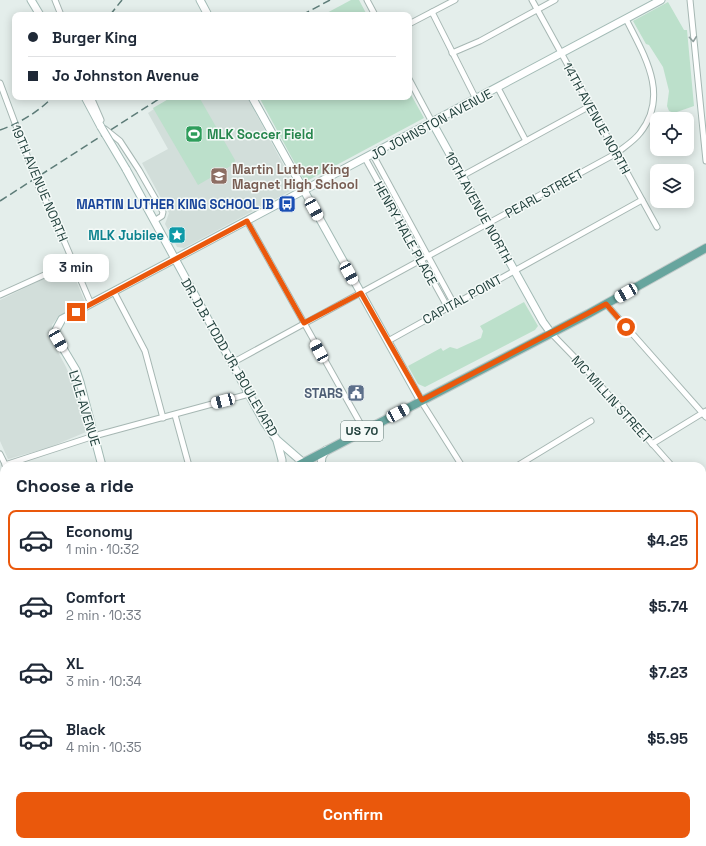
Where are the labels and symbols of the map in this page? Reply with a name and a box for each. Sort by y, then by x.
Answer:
one-way arrow [689,36,698,42]
street label: 14TH AVENUE NORTH [559,59,634,177]
street label: JO JOHNSTON AVENUE [367,85,495,164]
street label: 19TH AVENUE NORTH [7,122,72,244]
sports icon: MLK Soccer Field [184,124,204,144]
place label: MLK Soccer Field [207,126,314,143]
street label: 16TH AVENUE NORTH [441,148,516,266]
place label: Martin Luther King Magnet High School [232,161,358,193]
street label: PEARL STREET [502,165,587,222]
school or university icon: Martin Luther King Magnet High School [209,166,229,186]
street label: HENRY HALE PLACE [370,178,441,288]
bus stop icon: MARTIN LUTHER KING SCHOOL IB [277,194,297,214]
place label: MARTIN LUTHER KING SCHOOL IB [76,196,274,213]
car [303,196,325,222]
place icon: MLK Jubilee [167,225,187,245]
place label: MLK Jubilee [88,227,164,244]
callout: 3 min [43,254,109,282]
car [338,260,360,286]
street label: CAPITAL POINT [419,270,505,328]
street label: DR. D.B. TODD JR. BOULEVARD [177,275,282,439]
car [613,282,639,304]
route end [67,303,85,321]
route start [617,318,635,336]
car [47,327,69,353]
car [308,338,330,364]
street label: MC MILLIN STREET [568,352,656,447]
street label: LYLE AVENUE [65,368,104,448]
public building icon: STARS [346,383,366,403]
place label: STARS [304,385,343,402]
car [210,392,236,410]
car [385,402,411,424]
road number: US 70 [341,421,383,441]

